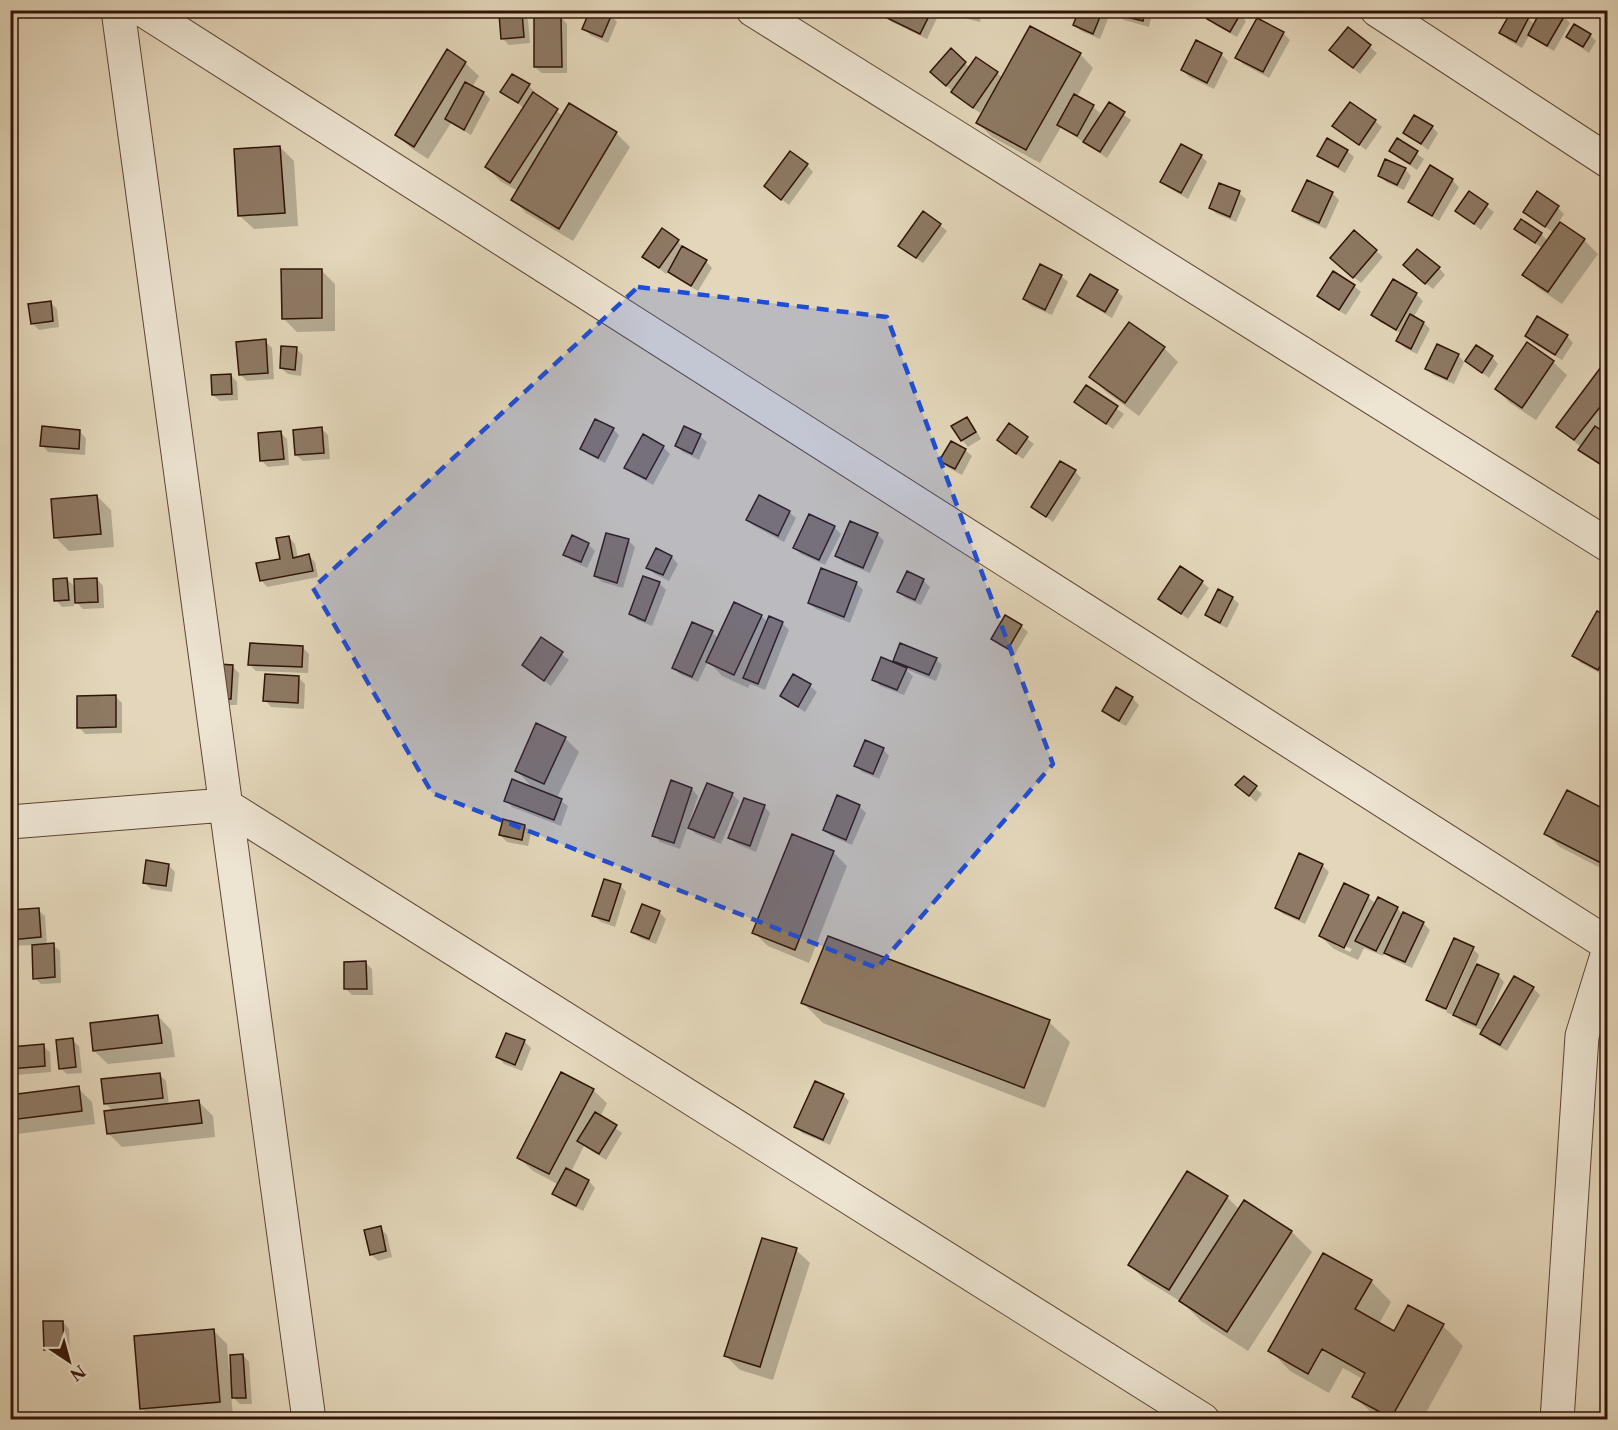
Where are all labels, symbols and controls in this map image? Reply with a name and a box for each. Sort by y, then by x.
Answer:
north arrow [39,1331,99,1391]
text: N [66,1361,89,1385]

